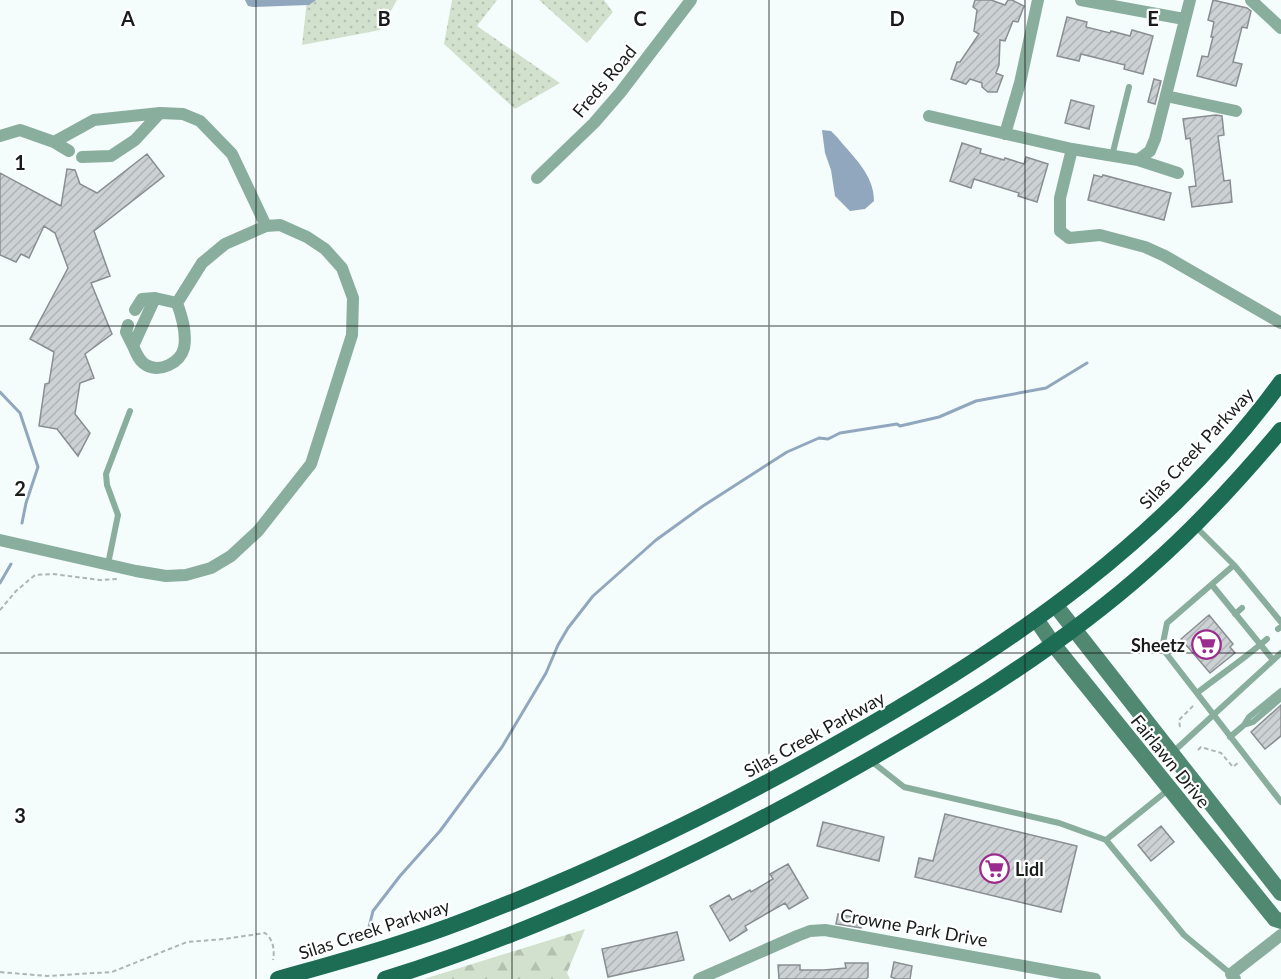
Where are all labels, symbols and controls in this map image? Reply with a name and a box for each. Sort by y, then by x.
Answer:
text: A [120,6,135,30]
text: B [377,6,391,30]
text: C [633,6,647,30]
text: D [889,6,905,30]
text: E [1147,6,1159,30]
street label: Freds Road [567,40,641,122]
text: 1 [14,150,26,174]
street label: Silas Creek Parkway [1134,382,1258,513]
text: 2 [14,476,26,500]
supermarket icon: Sheetz [1190,629,1222,661]
place label: Sheetz [1131,634,1185,656]
street label: Silas Creek Parkway [740,686,889,782]
street label: Fairlawn Drive [1127,710,1215,812]
text: 3 [14,803,26,827]
supermarket icon: Lidl [978,853,1010,885]
place label: Lidl [1015,858,1044,880]
street label: Silas Creek Parkway [296,894,453,964]
street label: Crowne Park Drive [839,903,989,951]

